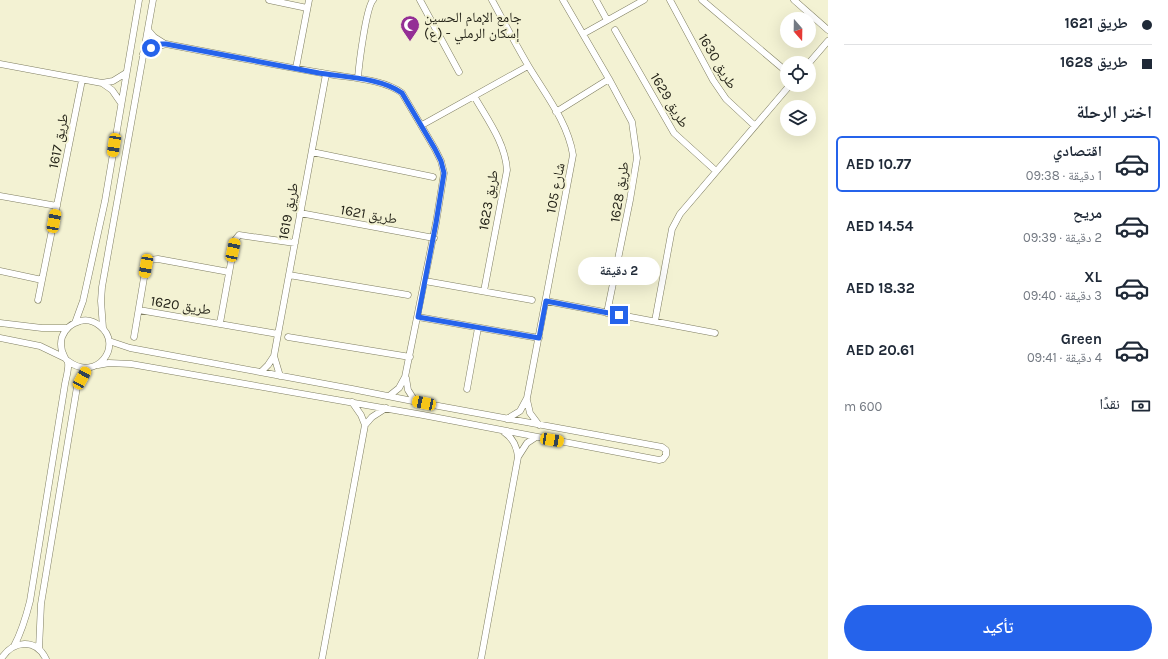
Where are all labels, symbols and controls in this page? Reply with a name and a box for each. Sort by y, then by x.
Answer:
place label: جامع الإمام الحسين (ع) - إسكان الرملي [424,9,522,45]
north arrow [780,12,816,48]
map controls [780,12,816,136]
mosque icon: جامع الإمام الحسين (ع) - إسكان الرملي [399,14,421,42]
text: طريق 1621 [1064,14,1128,32]
street label: طريق 1630 [694,31,741,92]
route start [142,39,160,57]
text: طريق 1628 [1060,53,1128,71]
button: locate [780,56,816,92]
street label: طريق 1629 [646,70,693,131]
button: layers [780,100,816,136]
text: اختر الرحلة [1076,101,1152,123]
street label: طريق 1617 [45,112,73,170]
car [106,132,122,158]
text: اقتصادي [1053,142,1102,160]
icon: car [1114,146,1150,182]
text: AED 10.77 [846,155,911,173]
street label: طريق 1628 [606,160,634,224]
street label: شارع 105 [542,162,570,215]
text: 1 دقيقة · 09:38 [1026,168,1102,183]
street label: طريق 1623 [475,169,503,232]
street label: طريق 1619 [275,181,303,241]
street label: طريق 1621 [339,201,399,229]
text: مريح [1073,204,1102,222]
car [46,208,62,234]
icon: car [1114,208,1150,244]
text: AED 14.54 [846,217,913,235]
text: 2 دقيقة · 09:39 [1023,230,1102,245]
car [225,237,241,263]
car [138,253,154,279]
callout: 2 دقيقة [578,257,660,285]
text: 2 دقيقة [600,263,638,278]
text: XL [1084,268,1102,286]
icon: car [1114,270,1150,306]
text: AED 18.32 [846,279,915,297]
text: 3 دقيقة · 09:40 [1023,288,1102,303]
street label: طريق 1620 [149,292,212,320]
route end [610,306,628,324]
text: Green [1061,330,1102,348]
icon: car [1114,332,1150,368]
text: AED 20.61 [846,341,915,359]
text: 4 دقيقة · 09:41 [1027,350,1102,365]
car [71,365,93,391]
car [411,395,437,411]
text: نقدًا [1099,395,1120,413]
icon: cash [1130,395,1152,417]
text: 600 m [844,399,882,414]
car [539,432,565,448]
button: تأكيد [844,605,1152,651]

